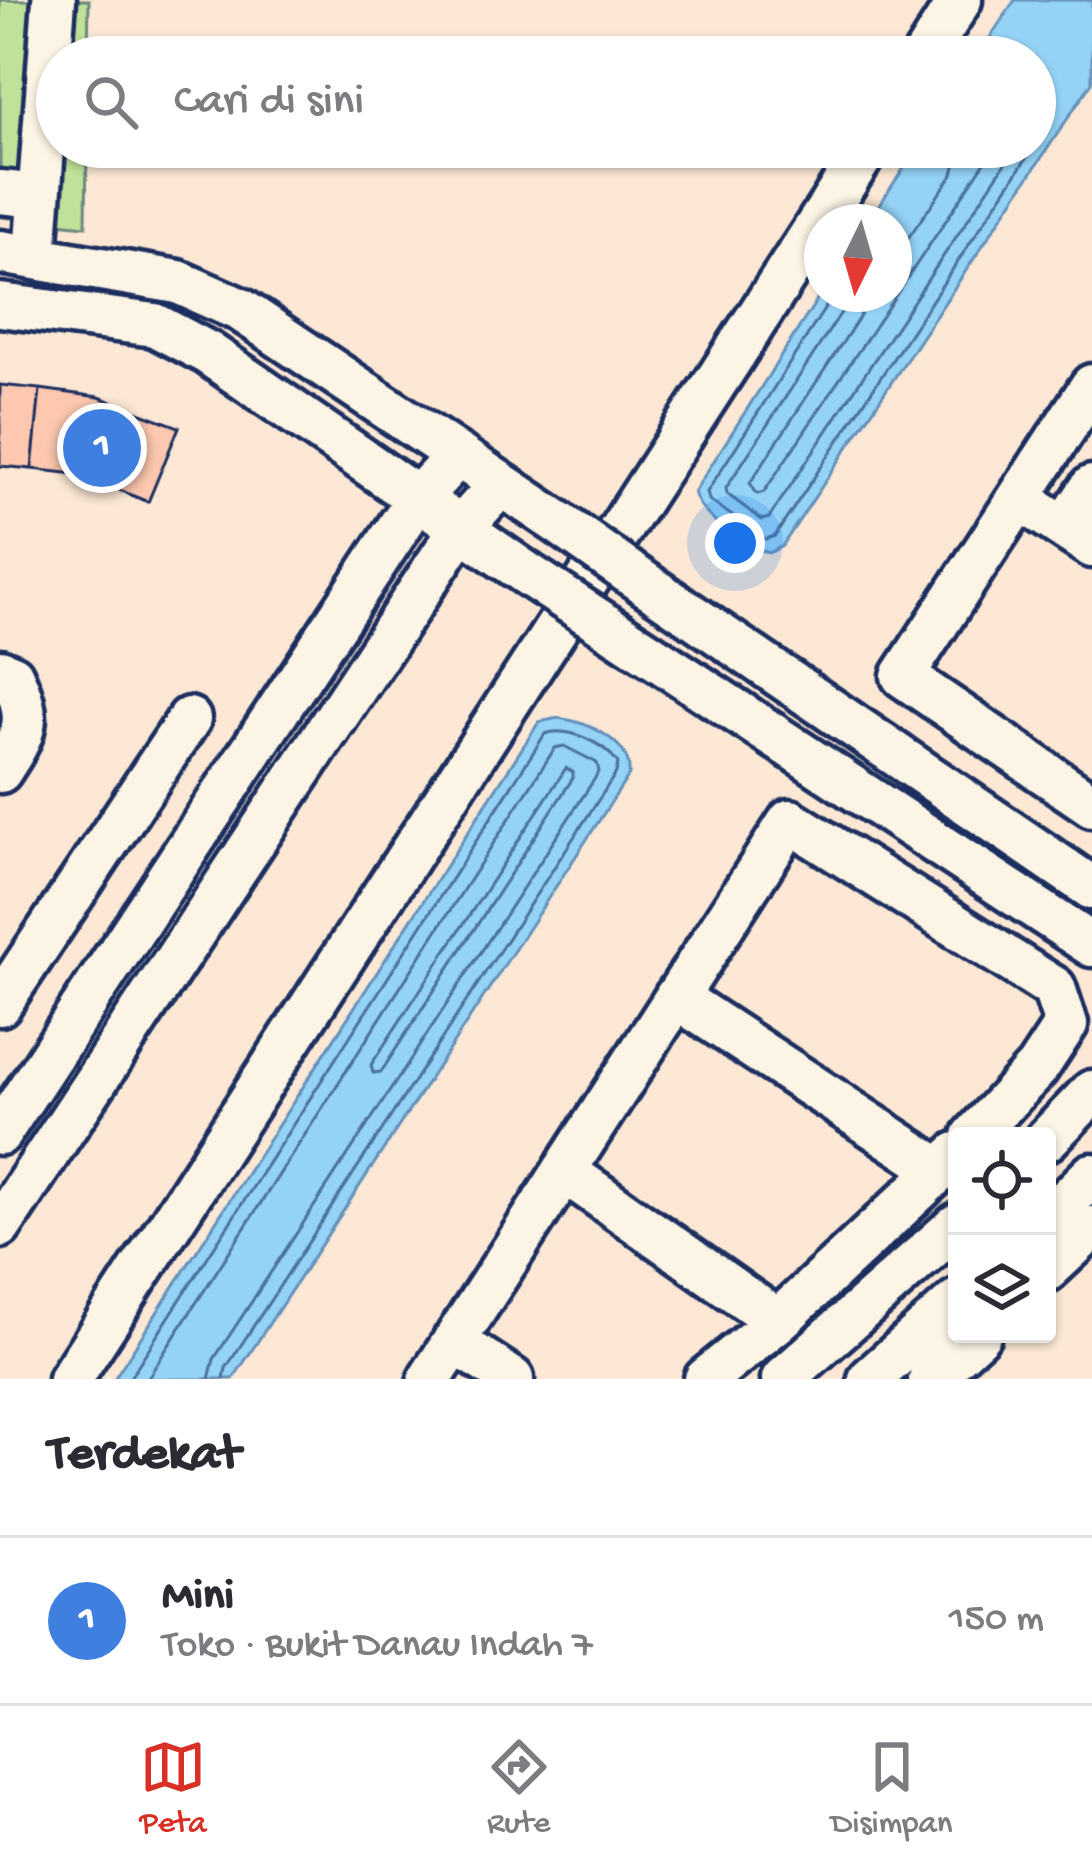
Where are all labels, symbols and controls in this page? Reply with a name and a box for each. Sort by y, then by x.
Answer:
search box [36,36,1056,168]
icon: search [78,69,144,135]
text: Cari di sini [174,76,364,129]
north arrow [804,204,912,312]
pin: 1 [63,403,141,493]
your location [705,513,765,573]
map controls [948,1127,1056,1343]
button: locate [948,1127,1056,1235]
button: layers [948,1235,1056,1343]
text: Terdekat [48,1427,240,1487]
text: Mini [162,1571,234,1624]
text: 1 [79,1598,95,1644]
text: 150 m [949,1598,1044,1644]
text: Toko · Bukit Danau Indah 7 [162,1624,593,1670]
tab: Peta [140,1734,207,1844]
tab: Rute [486,1734,552,1844]
tab: Disimpan [831,1734,952,1844]

